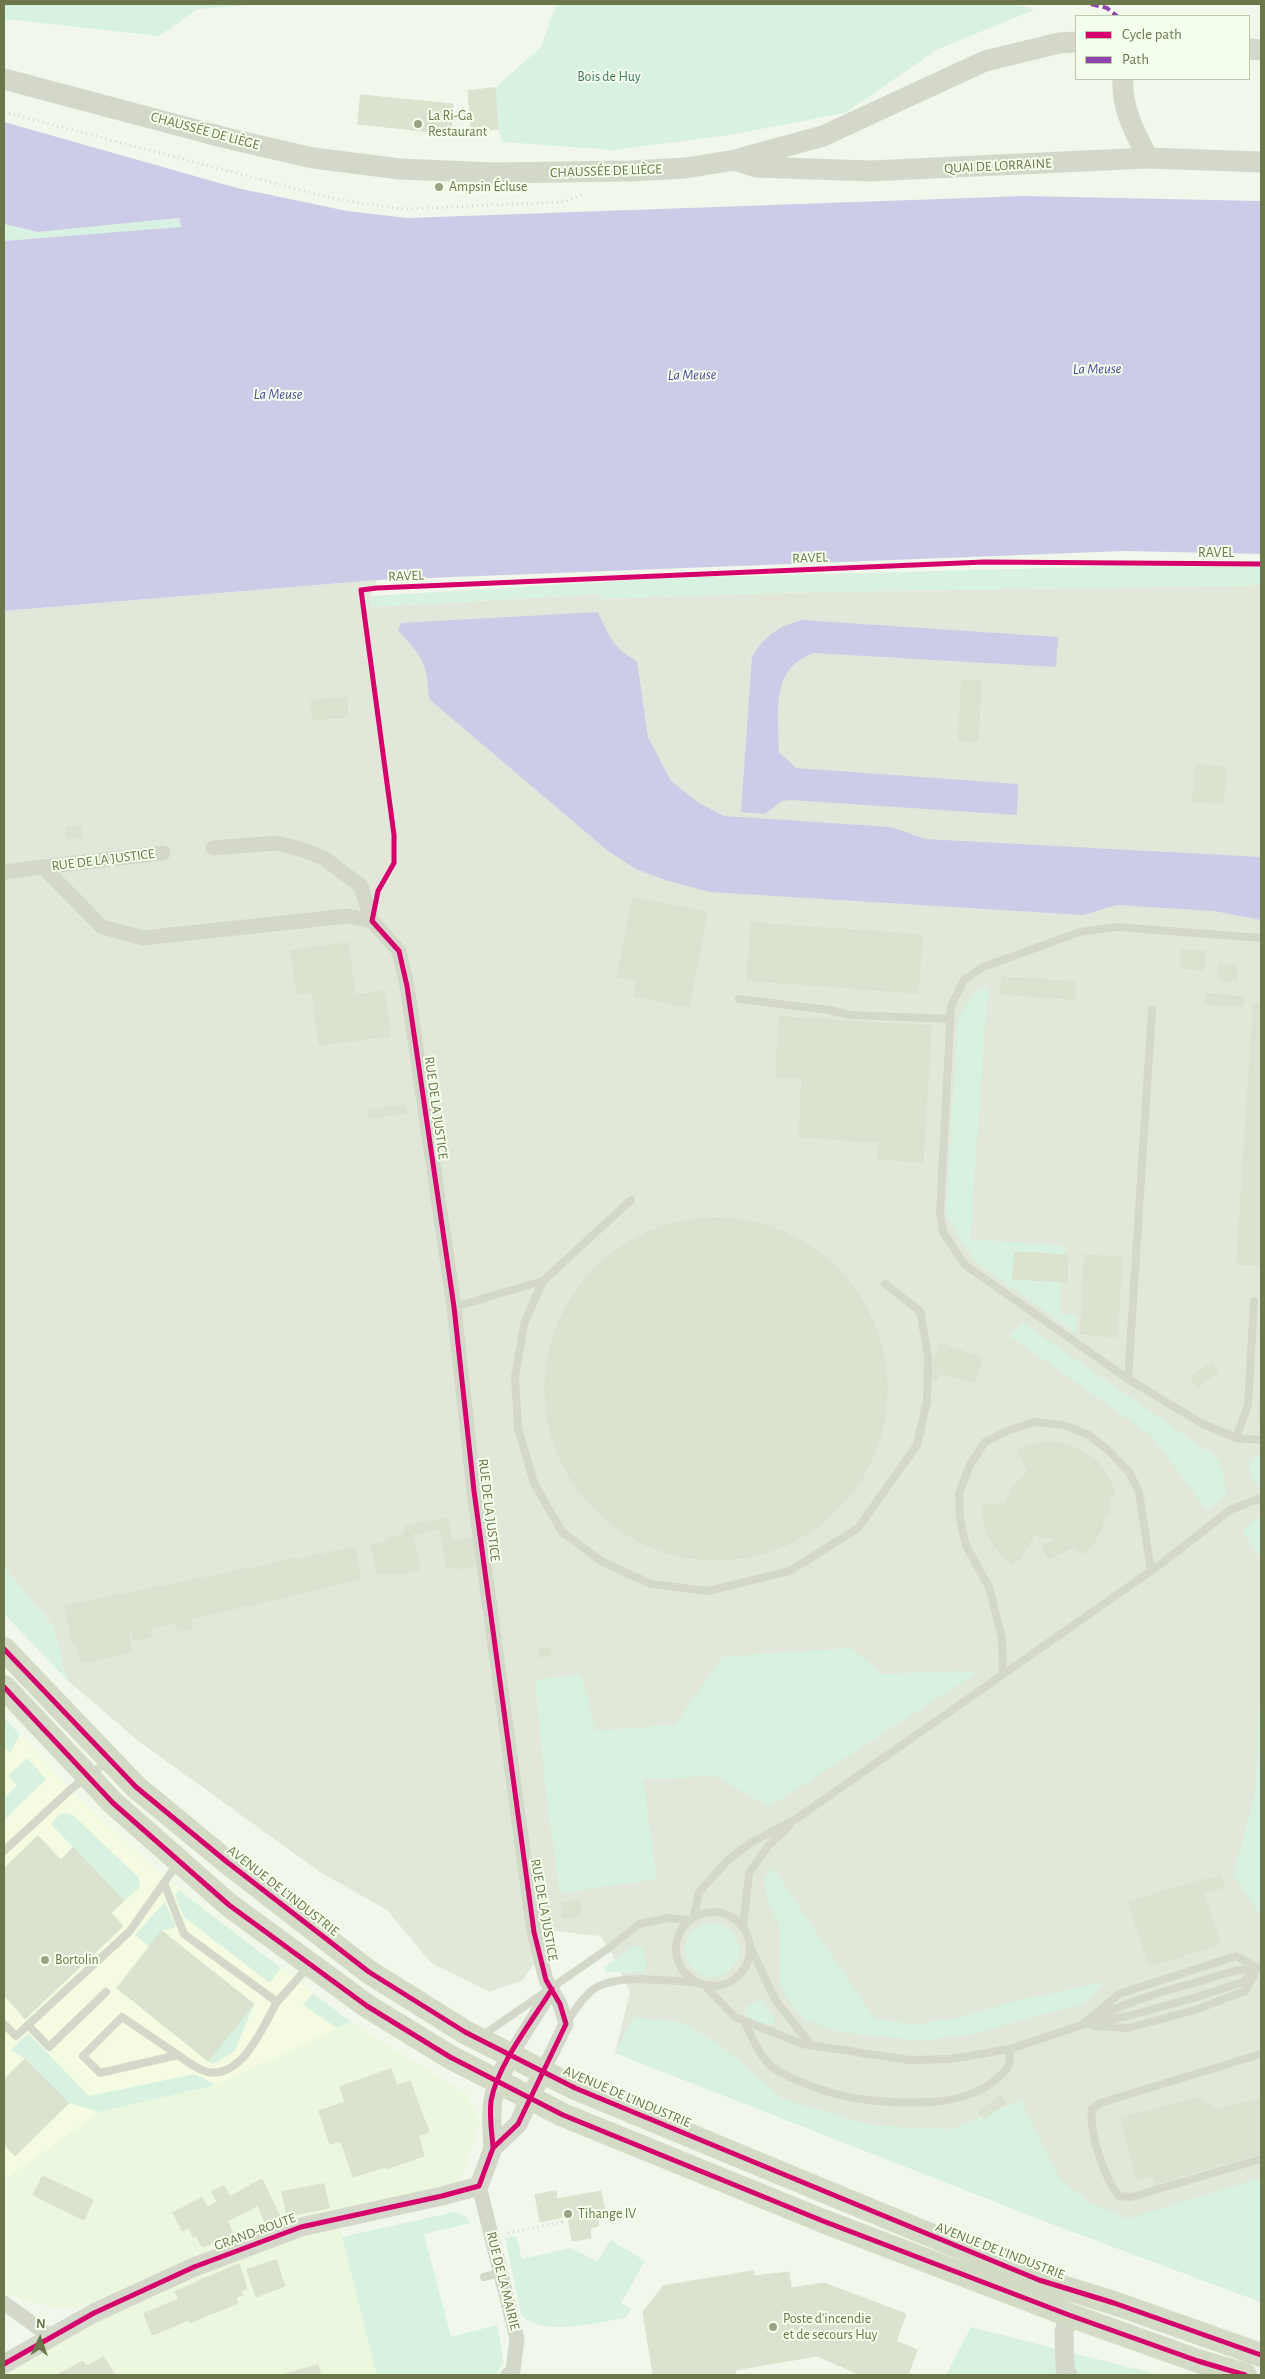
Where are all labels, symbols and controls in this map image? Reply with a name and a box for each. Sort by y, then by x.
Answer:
legend [1075,15,1250,80]
text: Cycle path [1122,27,1182,42]
text: Path [1122,52,1149,67]
park label: Bois de Huy [577,69,641,85]
street label: CHAUSSÉE DE LIÈGE [149,108,261,154]
place label: La Ri-Ga Restaurant [428,108,487,140]
marker: La Ri-Ga Restaurant [412,118,424,130]
street label: QUAI DE LORRAINE [944,155,1052,177]
street label: CHAUSSÉE DE LIÈGE [550,161,662,181]
place label: Ampsin Écluse [449,179,527,195]
marker: Ampsin Écluse [433,181,445,193]
water label: La Meuse [1072,360,1122,378]
water label: La Meuse [667,366,717,384]
water label: La Meuse [254,385,302,403]
street label: RAVEL [1198,545,1234,561]
street label: RAVEL [792,549,828,567]
street label: RAVEL [388,567,424,585]
street label: RUE DE LA JUSTICE [51,845,155,875]
street label: RUE DE LA JUSTICE [420,1056,452,1160]
street label: RUE DE LA JUSTICE [474,1458,504,1562]
street label: AVENUE DE L'INDUSTRIE [224,1842,342,1940]
street label: RUE DE LA JUSTICE [527,1858,561,1962]
place label: Bortolin [55,1952,99,1968]
marker: Bortolin [39,1954,51,1966]
street label: AVENUE DE L'INDUSTRIE [561,2062,693,2132]
place label: Tihange IV [578,2206,636,2222]
marker: Tihange IV [562,2208,574,2220]
street label: GRAND-ROUTE [212,2209,298,2255]
street label: AVENUE DE L'INDUSTRIE [933,2219,1067,2283]
street label: RUE DE LA MAIRIE [483,2230,523,2332]
place label: Poste d'incendie et de secours Huy [783,2311,878,2344]
north arrow [15,2314,65,2364]
text: N [36,2317,46,2331]
marker: Poste d'incendie et de secours Huy [767,2321,779,2333]

